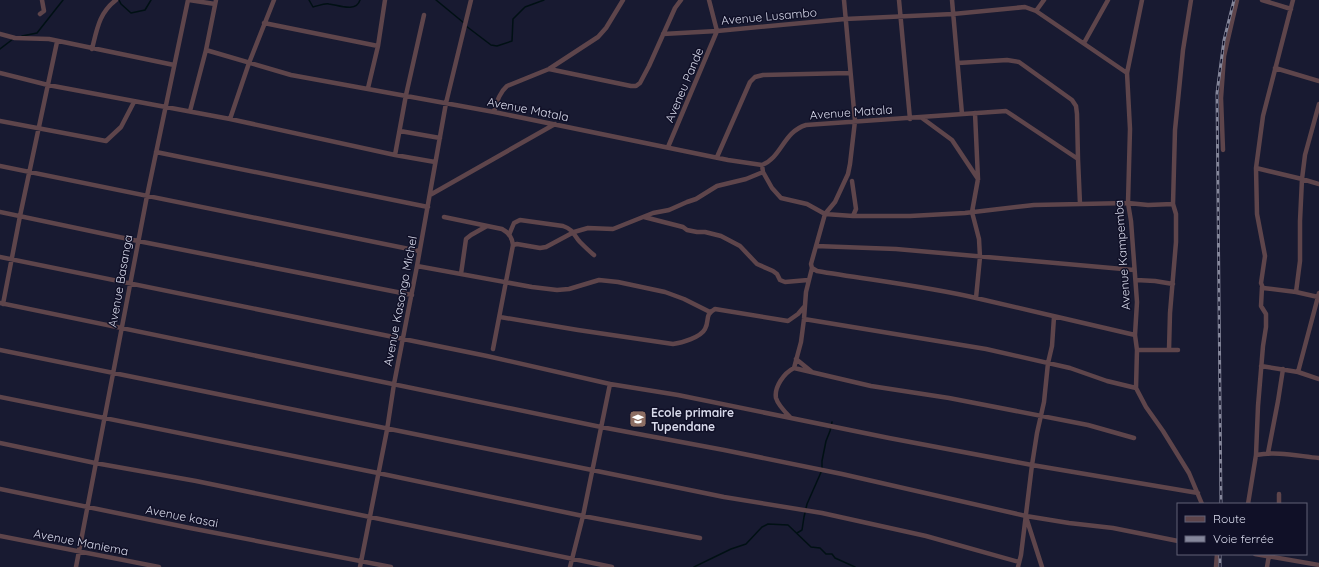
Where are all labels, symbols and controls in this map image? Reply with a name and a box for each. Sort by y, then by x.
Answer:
street label: Avenue Lusambo [721,4,817,28]
street label: Aveneu Pande [662,45,707,125]
street label: Avenue Matala [486,94,570,124]
street label: Avenue Matala [809,102,893,122]
street label: Avenue Kampemba [1111,200,1133,310]
street label: Avenue Basanga [104,233,136,329]
street label: Avenue Kasongo Michel [380,235,420,367]
place label: Ecole primaire Tupendane [651,405,734,434]
school or university icon: Ecole primaire Tupendane [628,409,648,429]
street label: Avenue kasai [144,502,220,530]
legend [1177,503,1307,555]
text: Route [1213,511,1246,526]
street label: Avenue Maniema [32,525,130,559]
text: Voie ferrée [1213,531,1274,546]

